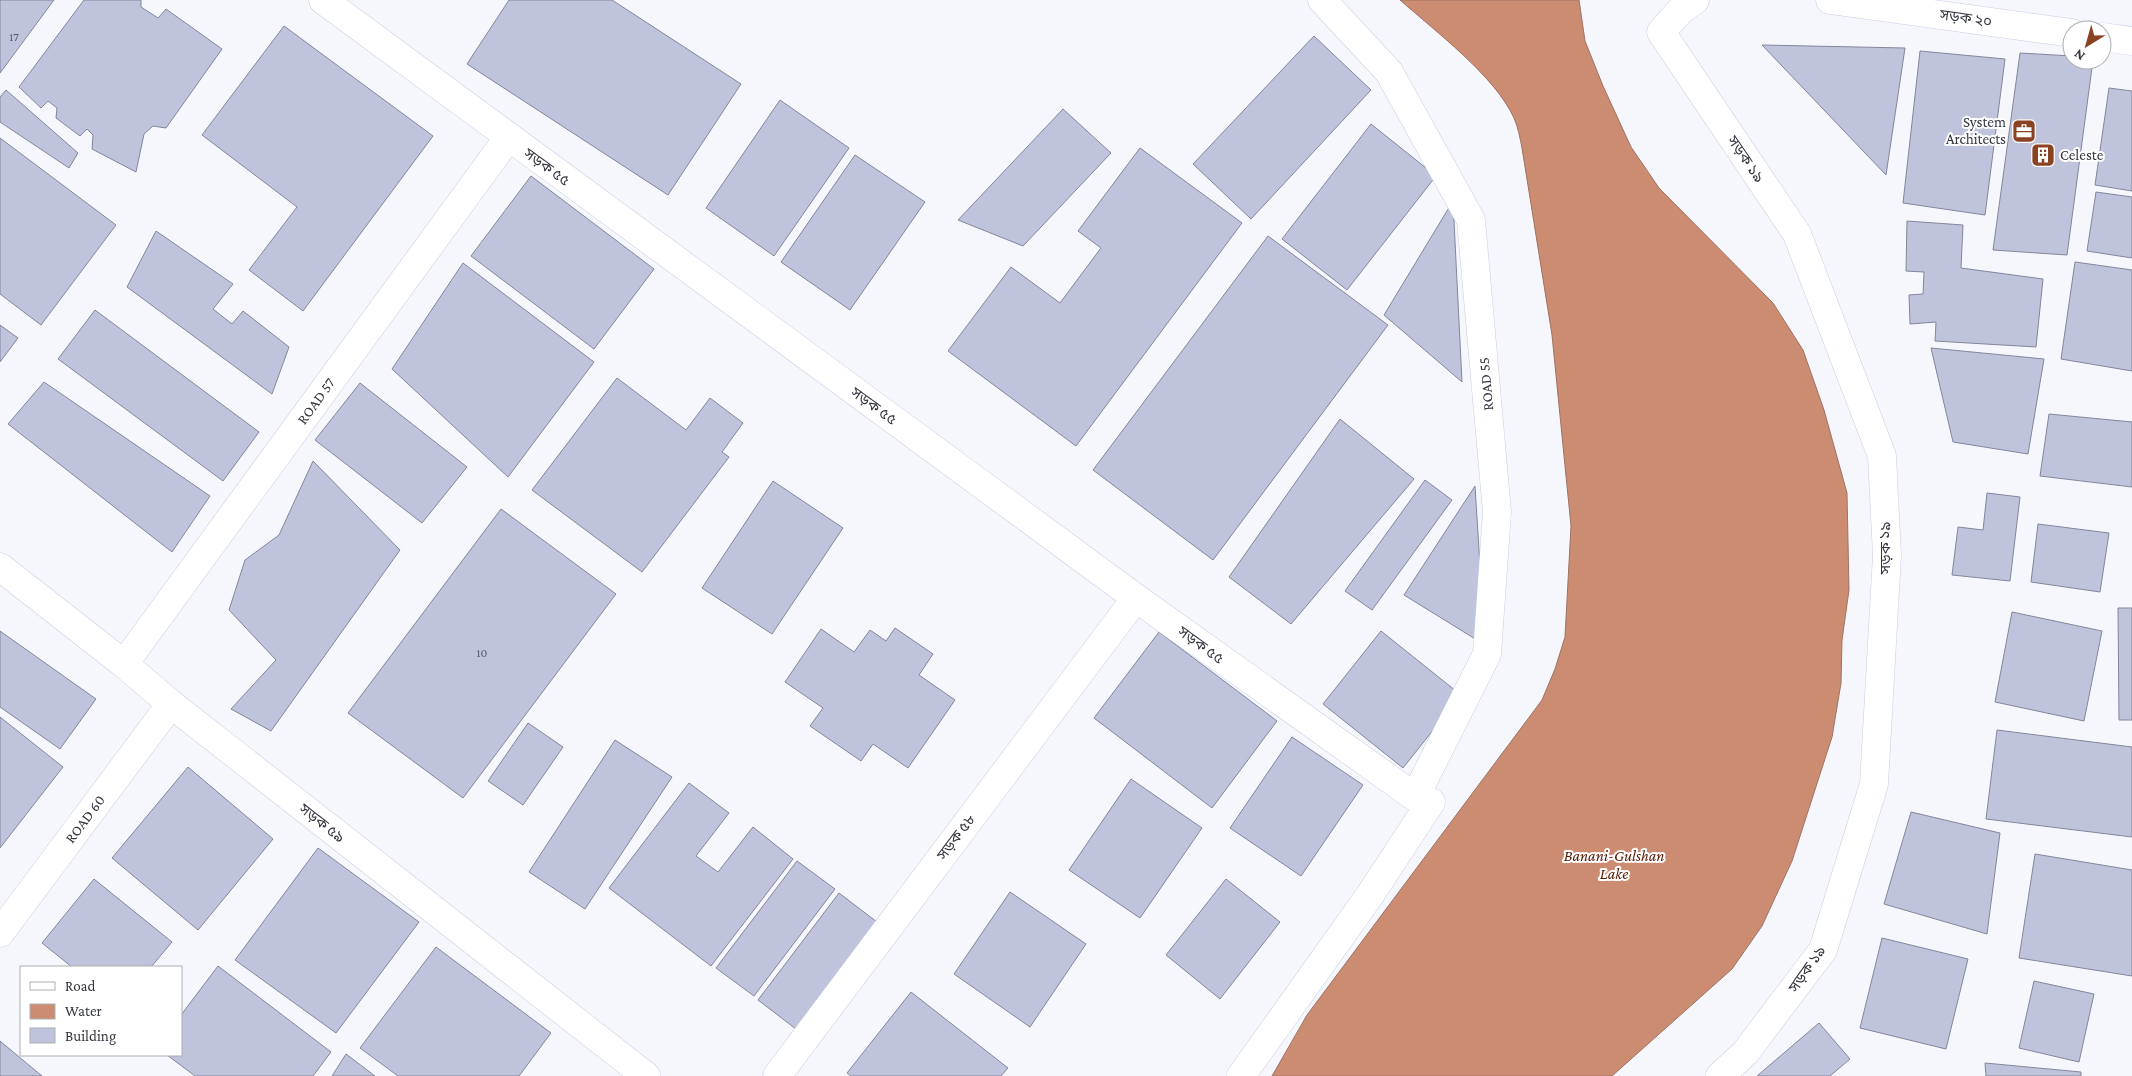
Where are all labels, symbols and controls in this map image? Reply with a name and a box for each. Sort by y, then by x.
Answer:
street label: সড়ক ২০ [1938,6,1993,30]
north arrow [2062,20,2112,70]
house number: 17 [9,30,19,44]
text: N [2070,46,2088,65]
place label: System Architects [1946,114,2006,147]
office icon: System Architects [2011,118,2037,144]
street label: সড়ক ১৯ [1724,132,1767,185]
building icon: Celeste [2030,142,2056,168]
street label: সড়ক ৫৫ [520,144,573,189]
place label: Celeste [2060,147,2104,163]
street label: ROAD 55 [1476,357,1496,411]
street label: ROAD 57 [294,375,338,427]
street label: সড়ক ৫৫ [847,383,900,428]
street label: সড়ক ১৯ [1877,522,1893,575]
street label: সড়ক ৫৫ [1174,622,1227,667]
house number: 10 [477,646,488,660]
street label: ROAD 60 [62,792,108,846]
street label: সড়ক ৫৯ [296,800,348,846]
street label: সড়ক ৫৮ [933,811,978,864]
water label: Banani-Gulshan Lake [1564,847,1664,882]
street label: সড়ক ১৯ [1785,943,1829,996]
legend [20,966,182,1056]
text: Road [65,978,96,994]
text: Water [65,1003,102,1019]
text: Building [65,1028,116,1045]

